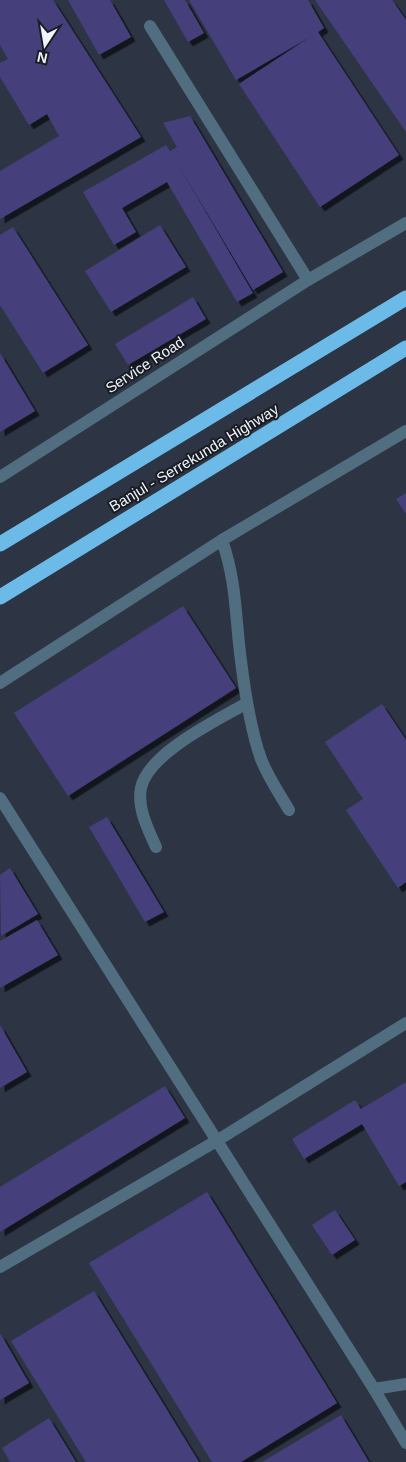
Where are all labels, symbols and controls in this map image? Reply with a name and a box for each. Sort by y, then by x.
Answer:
north arrow [20,20,70,70]
text: N [36,49,49,67]
street label: Service Road [102,333,187,396]
street label: Banjul - Serrekunda Highway [106,400,282,515]

